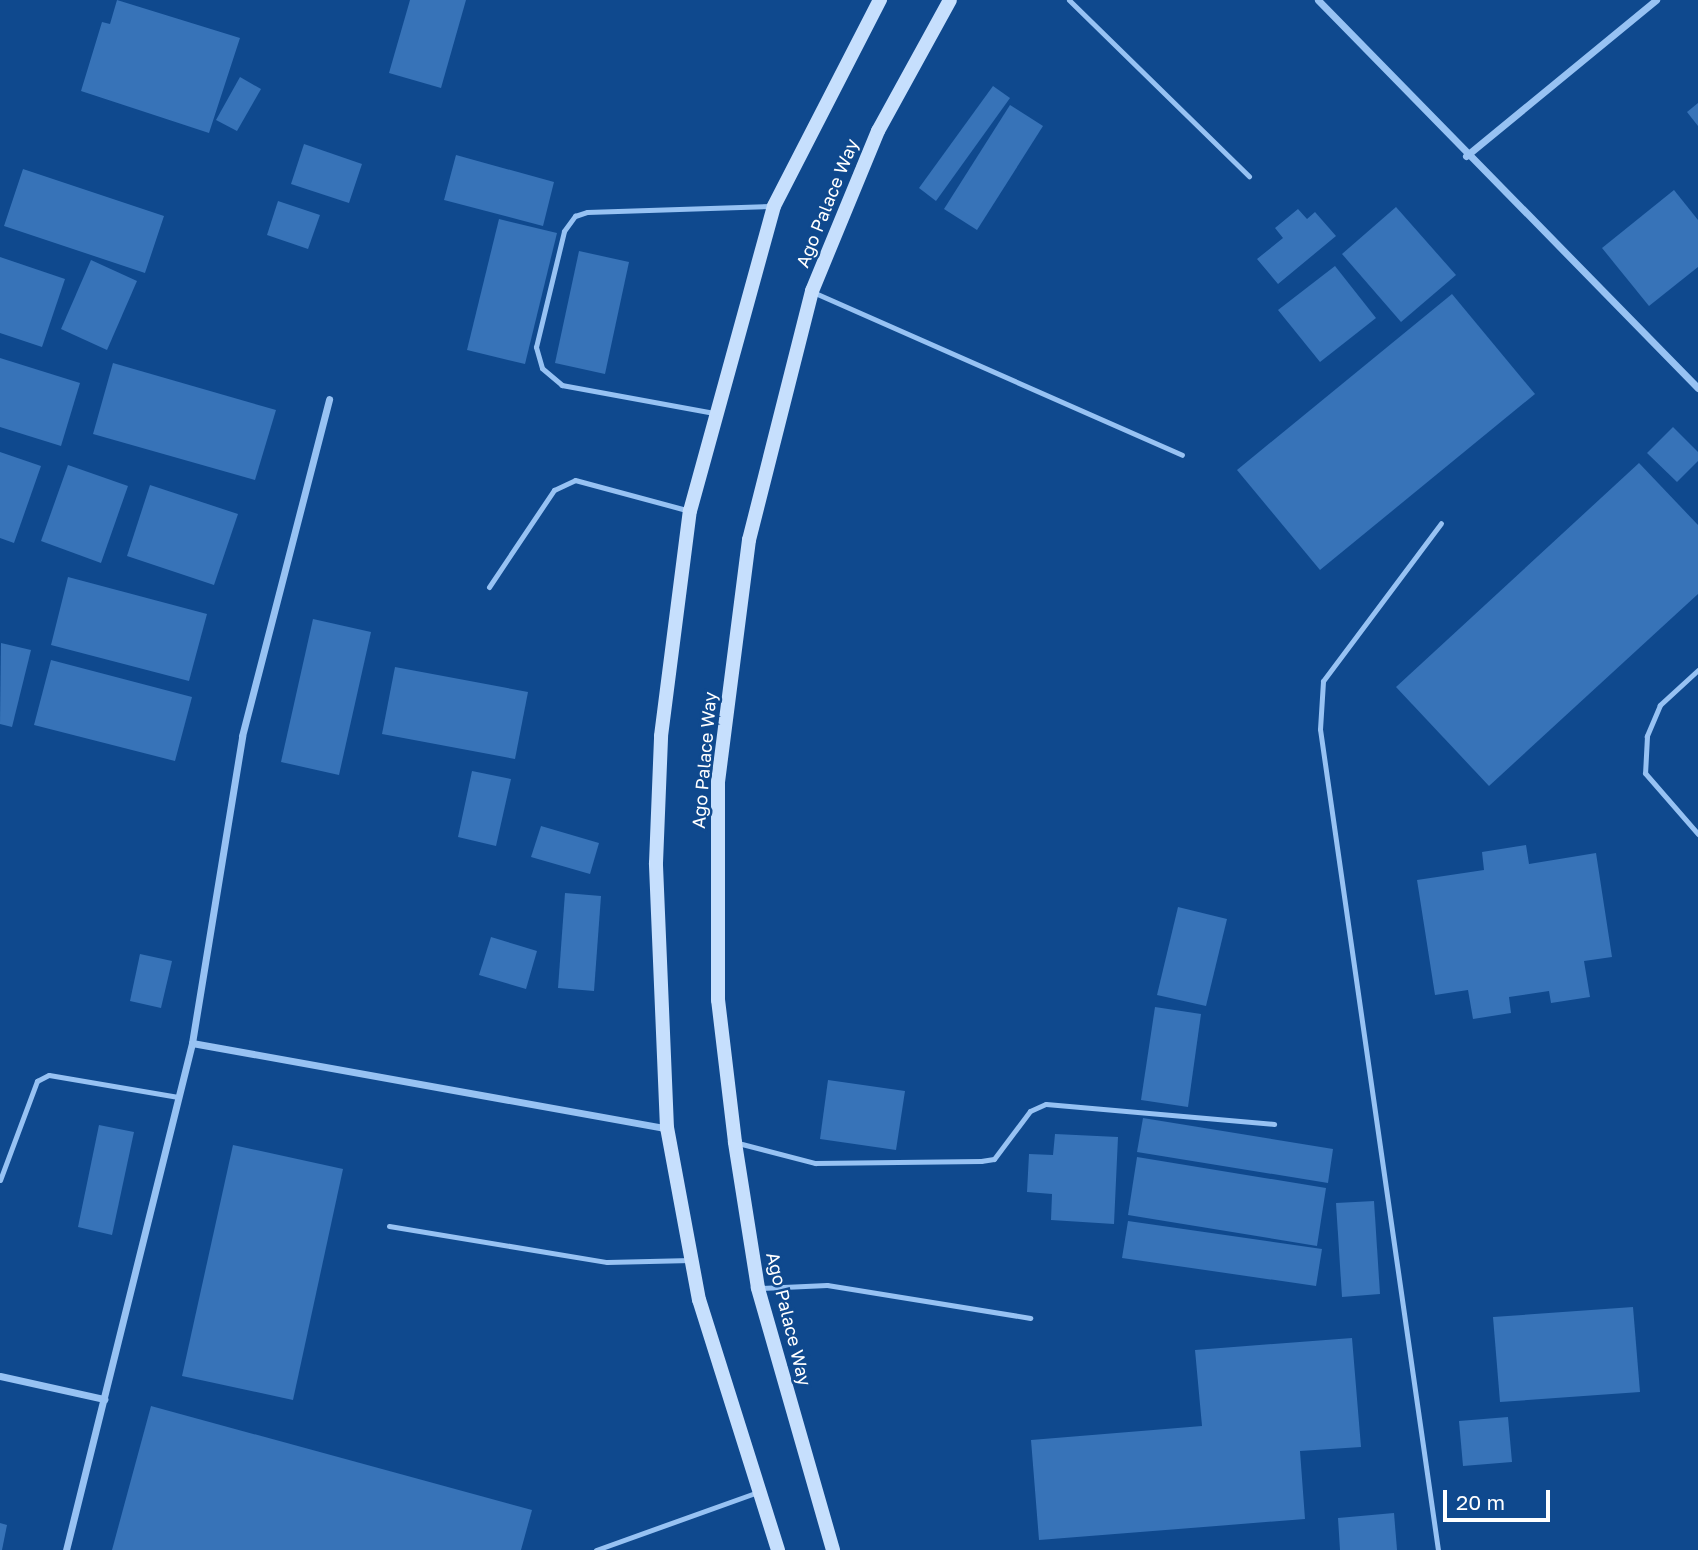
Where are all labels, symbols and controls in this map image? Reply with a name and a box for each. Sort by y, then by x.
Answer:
street label: Ago Palace Way [791,135,863,271]
street label: Ago Palace Way [687,691,721,829]
street label: Ago Palace Way [762,1250,816,1388]
scale bar [1446,1476,1553,1520]
text: 20 m [1456,1489,1505,1515]

